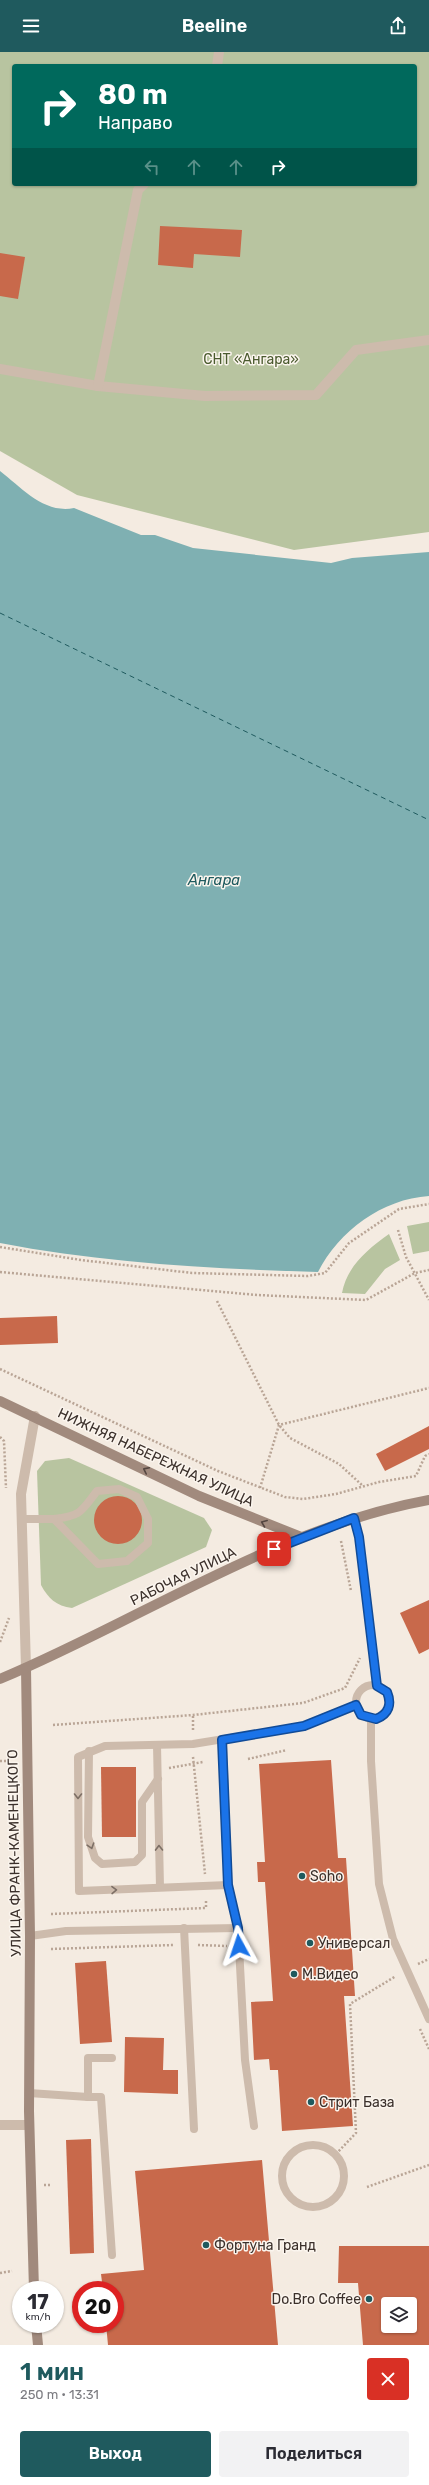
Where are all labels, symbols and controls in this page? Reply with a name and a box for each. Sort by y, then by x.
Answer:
icon: menu [20,15,42,37]
text: Beeline [182,15,247,37]
icon: share [387,15,409,37]
text: 80 m [98,78,168,111]
icon: right [32,80,84,132]
text: Направо [98,112,173,134]
icon: left [141,156,163,178]
icon: ahead [183,156,205,178]
icon: ahead [225,156,247,178]
icon: right [267,156,289,178]
park label: СНТ «Ангара» [203,351,299,368]
water label: Ангара [187,871,240,889]
street label: НИЖНЯЯ НАБЕРЕЖНАЯ УЛИЦА [55,1405,257,1511]
one-way arrow [142,1467,150,1475]
one-way arrow [261,1519,268,1527]
pin [257,1532,291,1566]
icon: arrive [263,1538,285,1560]
street label: РАБОЧАЯ УЛИЦА [127,1543,240,1609]
street label: УЛИЦА ФРАНК-КАМЕНЕЦКОГО [4,1749,25,1957]
one-way arrow [74,1793,82,1799]
one-way arrow [86,1842,95,1849]
one-way arrow [155,1845,163,1851]
place label: Soho [310,1868,343,1885]
marker: Soho [297,1871,307,1881]
one-way arrow [111,1886,117,1894]
position arrow [218,1925,260,1967]
place label: Универсал [318,1935,390,1952]
marker: Универсал [305,1938,315,1948]
place label: М.Видео [302,1966,359,1983]
marker: М.Видео [289,1969,299,1979]
place label: Стрит База [319,2094,395,2111]
marker: Стрит База [306,2097,316,2107]
place label: Фортуна Гранд [214,2237,316,2254]
marker: Фортуна Гранд [201,2240,211,2250]
speed limit sign: 20 [72,2281,124,2333]
text: 17 [27,2290,49,2314]
place label: Do.Bro Coffee [272,2291,361,2308]
marker: Do.Bro Coffee [364,2294,374,2304]
map controls [381,2297,417,2333]
button: layers [381,2297,417,2333]
text: km/h [26,2311,50,2323]
text: 1 мин [20,2358,84,2386]
button: close [367,2358,409,2400]
text: 250 m · 13:31 [20,2387,99,2402]
button: Выход [20,2431,211,2477]
button: Поделиться [219,2431,409,2477]

